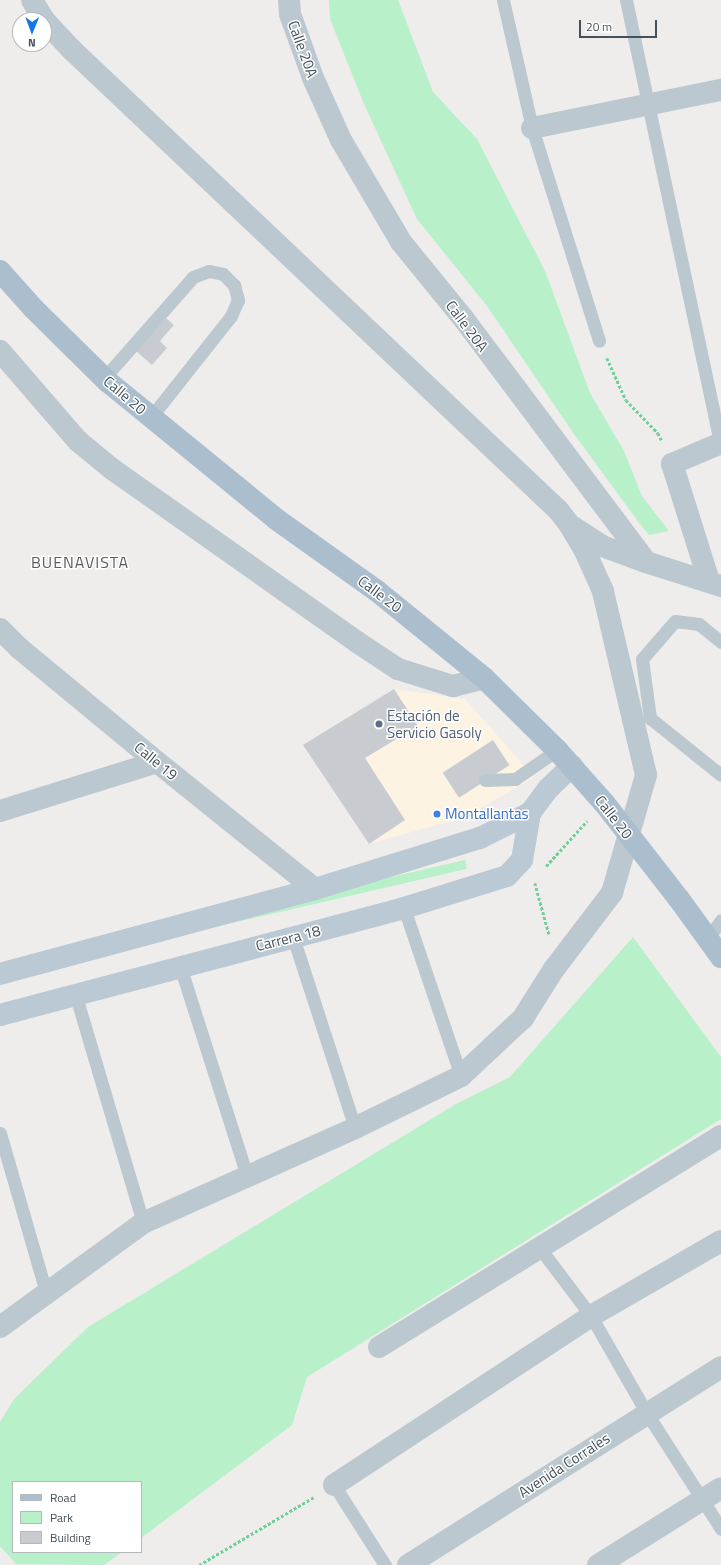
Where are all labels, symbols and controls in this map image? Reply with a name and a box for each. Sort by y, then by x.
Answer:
north arrow [12,12,52,52]
scale bar [581,12,659,38]
text: 20 m [586,17,612,36]
street label: Calle 20A [284,18,322,80]
text: N [28,35,36,51]
street label: Calle 20A [442,297,492,355]
street label: Calle 20 [100,372,150,418]
district label: BUENAVISTA [31,552,129,572]
street label: Calle 20 [355,572,405,616]
place label: Estación de Servicio Gasoly [387,706,482,741]
marker: Estación de Servicio Gasoly [374,719,384,729]
street label: Calle 19 [131,738,181,784]
street label: Calle 20 [591,792,637,842]
place label: Montallantas [445,805,528,823]
marker: Montallantas [432,809,442,819]
street label: Carrera 18 [254,921,322,955]
street label: Avenida Corrales [515,1429,613,1501]
legend [12,1481,142,1553]
text: Road [50,1488,76,1507]
text: Park [50,1508,73,1527]
text: Building [50,1528,91,1547]

